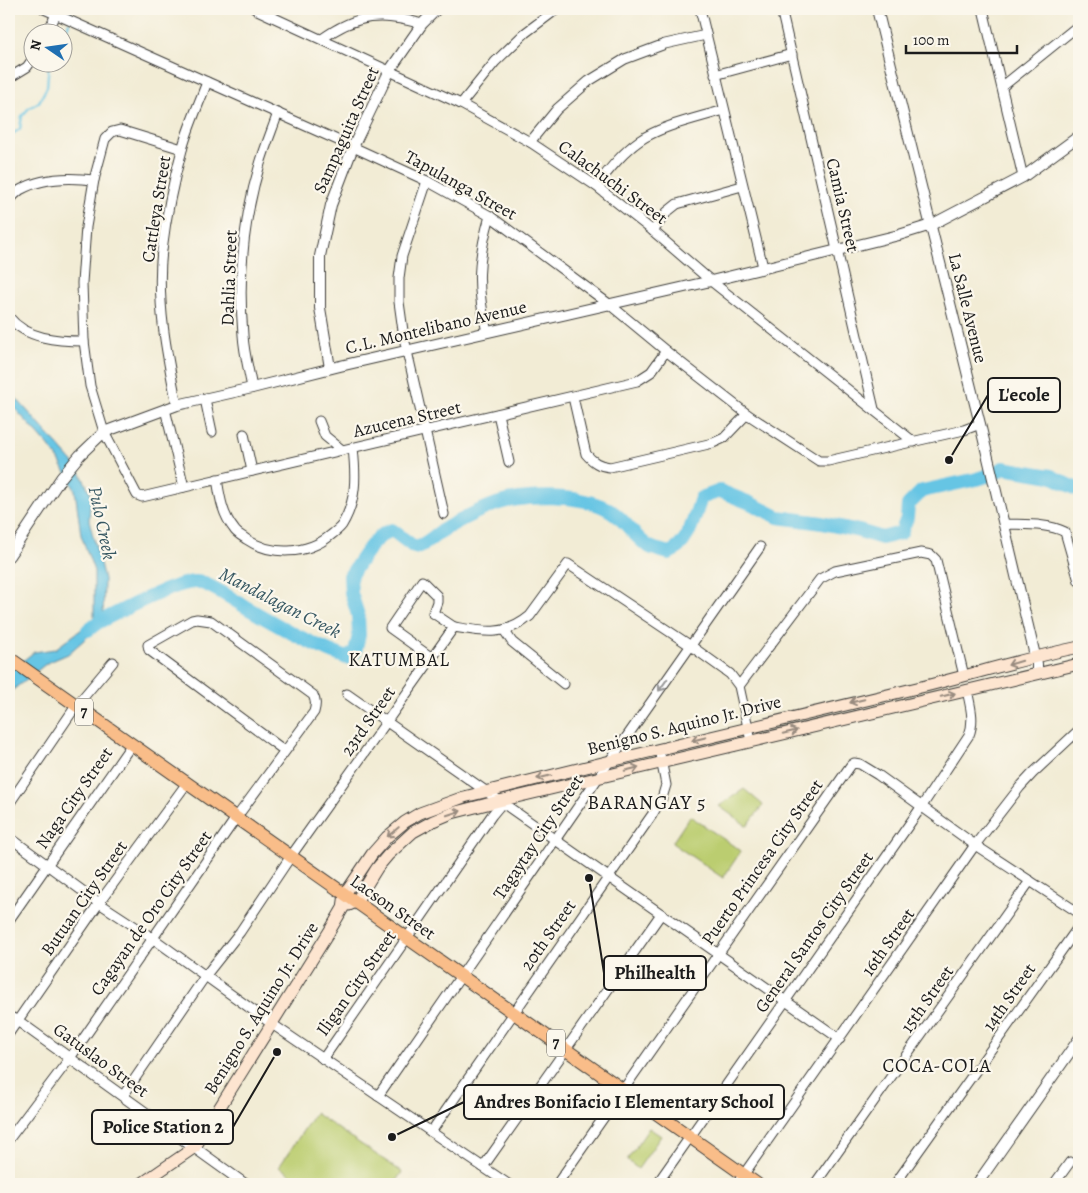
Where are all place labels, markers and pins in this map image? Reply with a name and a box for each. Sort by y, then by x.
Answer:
callout: L'ecole [988,378,1060,412]
callout: Philhealth [604,956,706,990]
callout: Andres Bonifacio I Elementary School [464,1085,784,1119]
callout: Police Station 2 [92,1110,233,1144]

